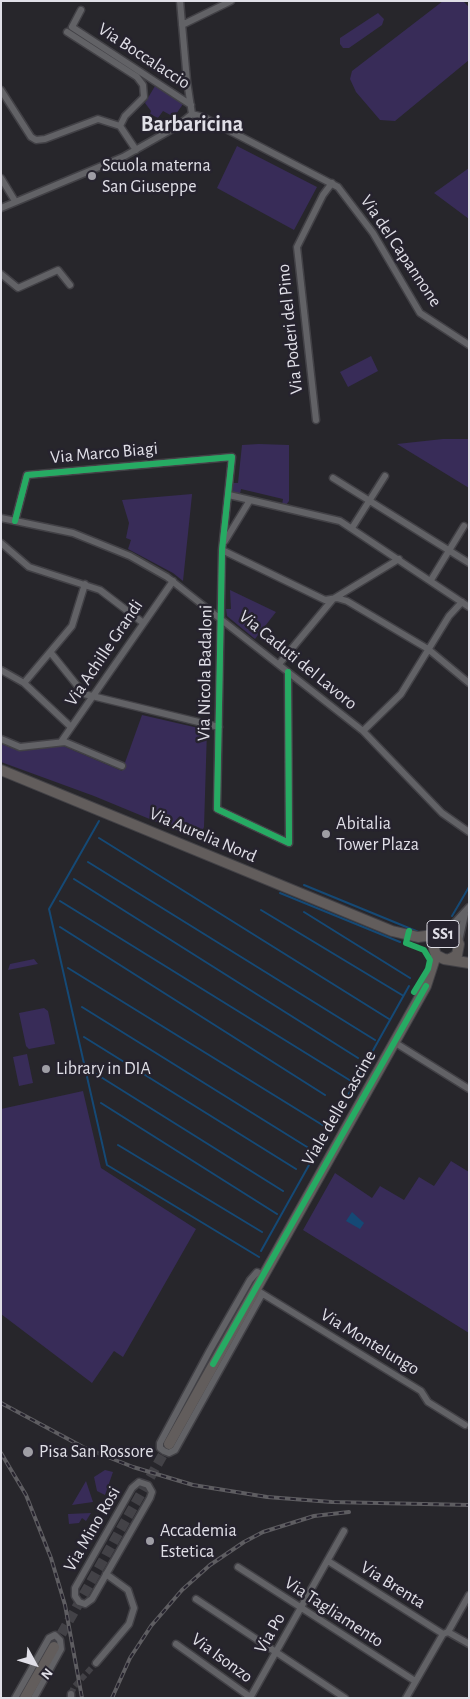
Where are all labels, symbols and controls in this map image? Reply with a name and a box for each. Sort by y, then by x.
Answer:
street label: Via Boccalaccio [94,18,194,94]
district label: Barbaricina [141,111,243,137]
place label: Scuola materna San Giuseppe [102,155,211,198]
marker: Scuola materna San Giuseppe [86,170,98,182]
street label: Via del Capannone [356,191,446,311]
street label: Via Poderi del Pino [272,263,308,395]
street label: Via Marco Biagi [49,438,159,468]
street label: Via Achille Grandi [60,596,148,710]
street label: Via Nicola Badaloni [193,605,217,741]
street label: Via Caduti del Lavoro [234,606,362,714]
street label: Via Aurelia Nord [146,803,260,867]
place label: Abitalia Tower Plaza [336,813,419,856]
marker: Abitalia Tower Plaza [320,828,332,840]
road number: SS1 [427,921,459,948]
street label: Viale delle Cascine [297,1047,381,1169]
place label: Library in DIA [56,1058,151,1080]
marker: Library in DIA [40,1063,52,1075]
street label: Via Montelungo [317,1304,423,1380]
place label: Pisa San Rossore [39,1441,153,1463]
marker: Pisa San Rossore [21,1445,35,1459]
street label: Via Mino Rosi [59,1483,125,1575]
place label: Accademia Estetica [160,1520,237,1562]
marker: Accademia Estetica [144,1535,156,1547]
street label: Via Brenta [356,1557,430,1613]
street label: Via Tagliamento [280,1572,388,1652]
street label: Via Po [250,1609,290,1657]
street label: Via Isonzo [187,1628,257,1688]
north arrow [10,1639,60,1689]
text: N [38,1665,55,1682]

